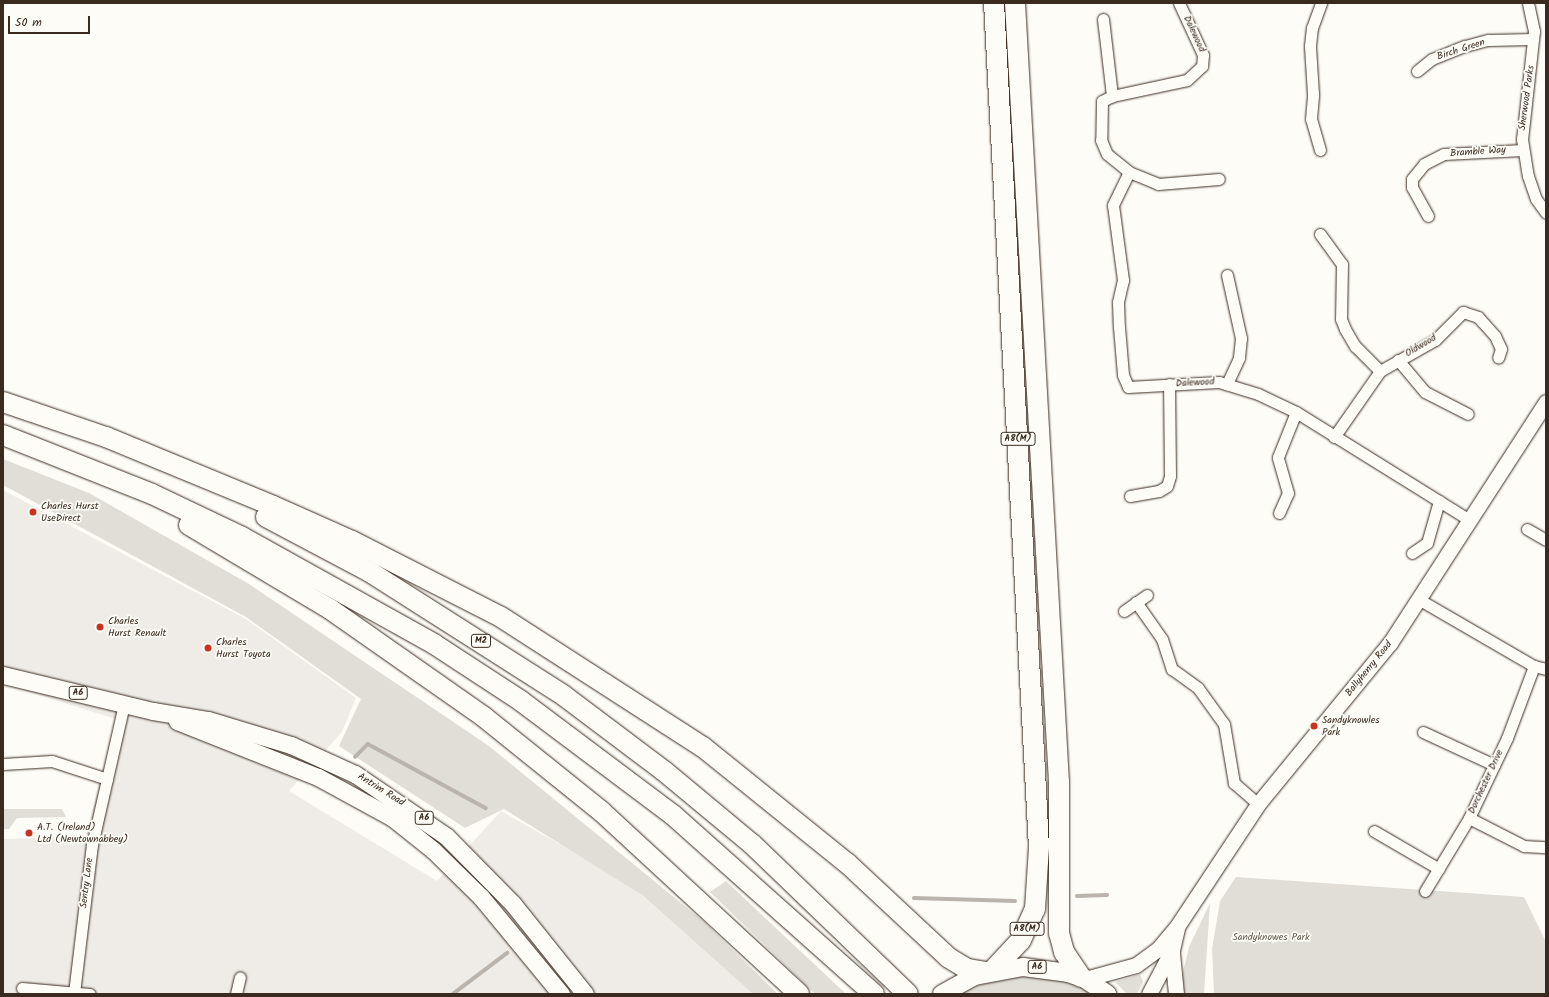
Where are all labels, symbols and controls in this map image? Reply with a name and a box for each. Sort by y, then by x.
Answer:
scale bar [10,8,92,34]
text: 50 m [15,13,42,32]
street label: Dalewood [1180,14,1208,54]
street label: Birch Green [1436,37,1486,63]
street label: Sherwood Parks [1516,65,1538,131]
street label: Bramble Way [1450,144,1506,160]
street label: Oldwood [1403,332,1439,360]
street label: Dalewood [1175,376,1215,390]
road number: A8(M) [1000,432,1036,446]
place label: Charles Hurst UseDirect [41,500,99,524]
marker: Charles Hurst UseDirect [28,507,38,517]
place label: Charles Hurst Renault [108,615,166,638]
marker: Charles Hurst Renault [95,622,105,632]
road number: M2 [470,634,492,648]
place label: Charles Hurst Toyota [216,636,271,660]
street label: Ballyhenry Road [1343,639,1395,699]
marker: Charles Hurst Toyota [203,643,213,653]
road number: A6 [68,686,88,700]
place label: Sandyknowles Park [1322,714,1379,738]
marker: Sandyknowles Park [1309,721,1319,731]
street label: Dorchester Drive [1466,748,1506,816]
street label: Antrim Road [355,771,407,809]
road number: A6 [414,811,434,825]
place label: A.T. (Ireland) Ltd (Newtownabbey) [37,821,128,844]
marker: A.T. (Ireland) Ltd (Newtownabbey) [24,828,34,838]
street label: Sentry Lane [78,857,96,909]
road number: A8(M) [1009,922,1045,936]
park label: Sandyknowes Park [1232,932,1310,944]
road number: A6 [1027,960,1047,974]

